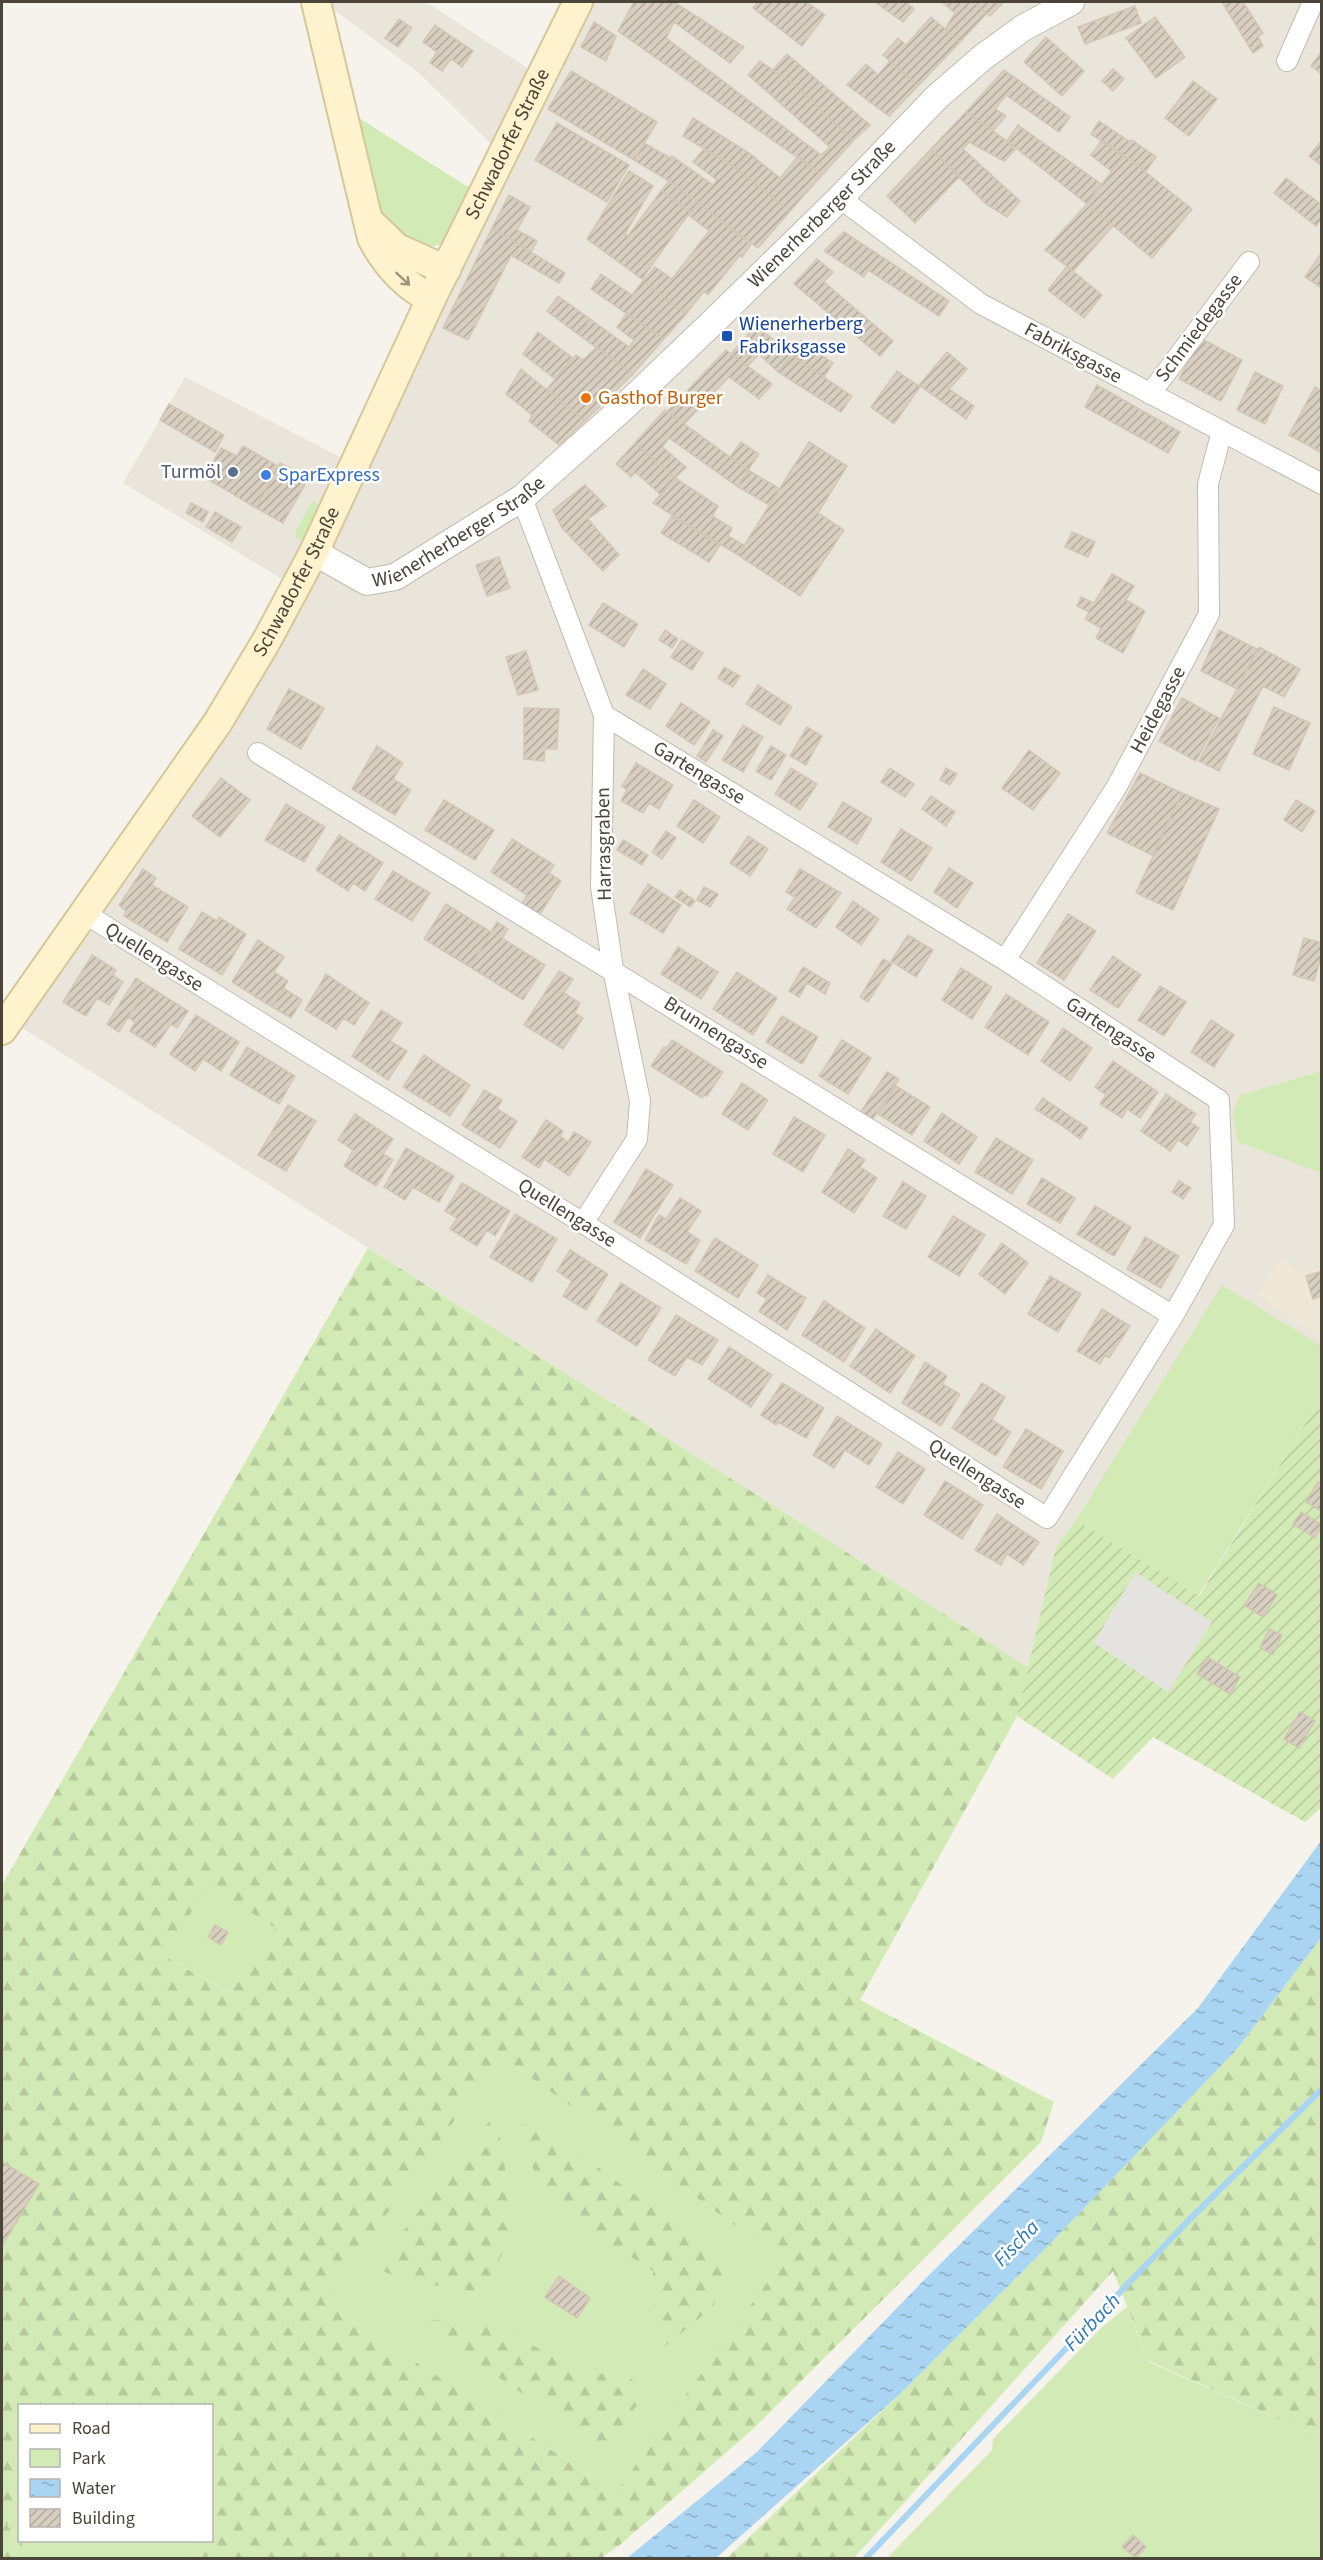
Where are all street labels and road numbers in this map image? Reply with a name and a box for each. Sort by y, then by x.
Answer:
street label: Schwadorfer Straße [458,64,557,224]
street label: Wienerherberger Straße [742,134,903,295]
street label: Schmiedegasse [1149,268,1249,388]
street label: Fabriksgasse [1019,316,1127,391]
street label: Wienerherberger Straße [370,470,551,595]
street label: Schwadorfer Straße [246,502,347,662]
street label: Heidegasse [1123,661,1193,759]
street label: Gartengasse [648,734,751,812]
street label: Harrasgraben [589,787,619,901]
street label: Quellengasse [99,916,209,998]
street label: Brunnengasse [658,990,774,1076]
street label: Gartengasse [1060,990,1162,1070]
street label: Quellengasse [512,1172,622,1254]
street label: Quellengasse [923,1432,1032,1516]

